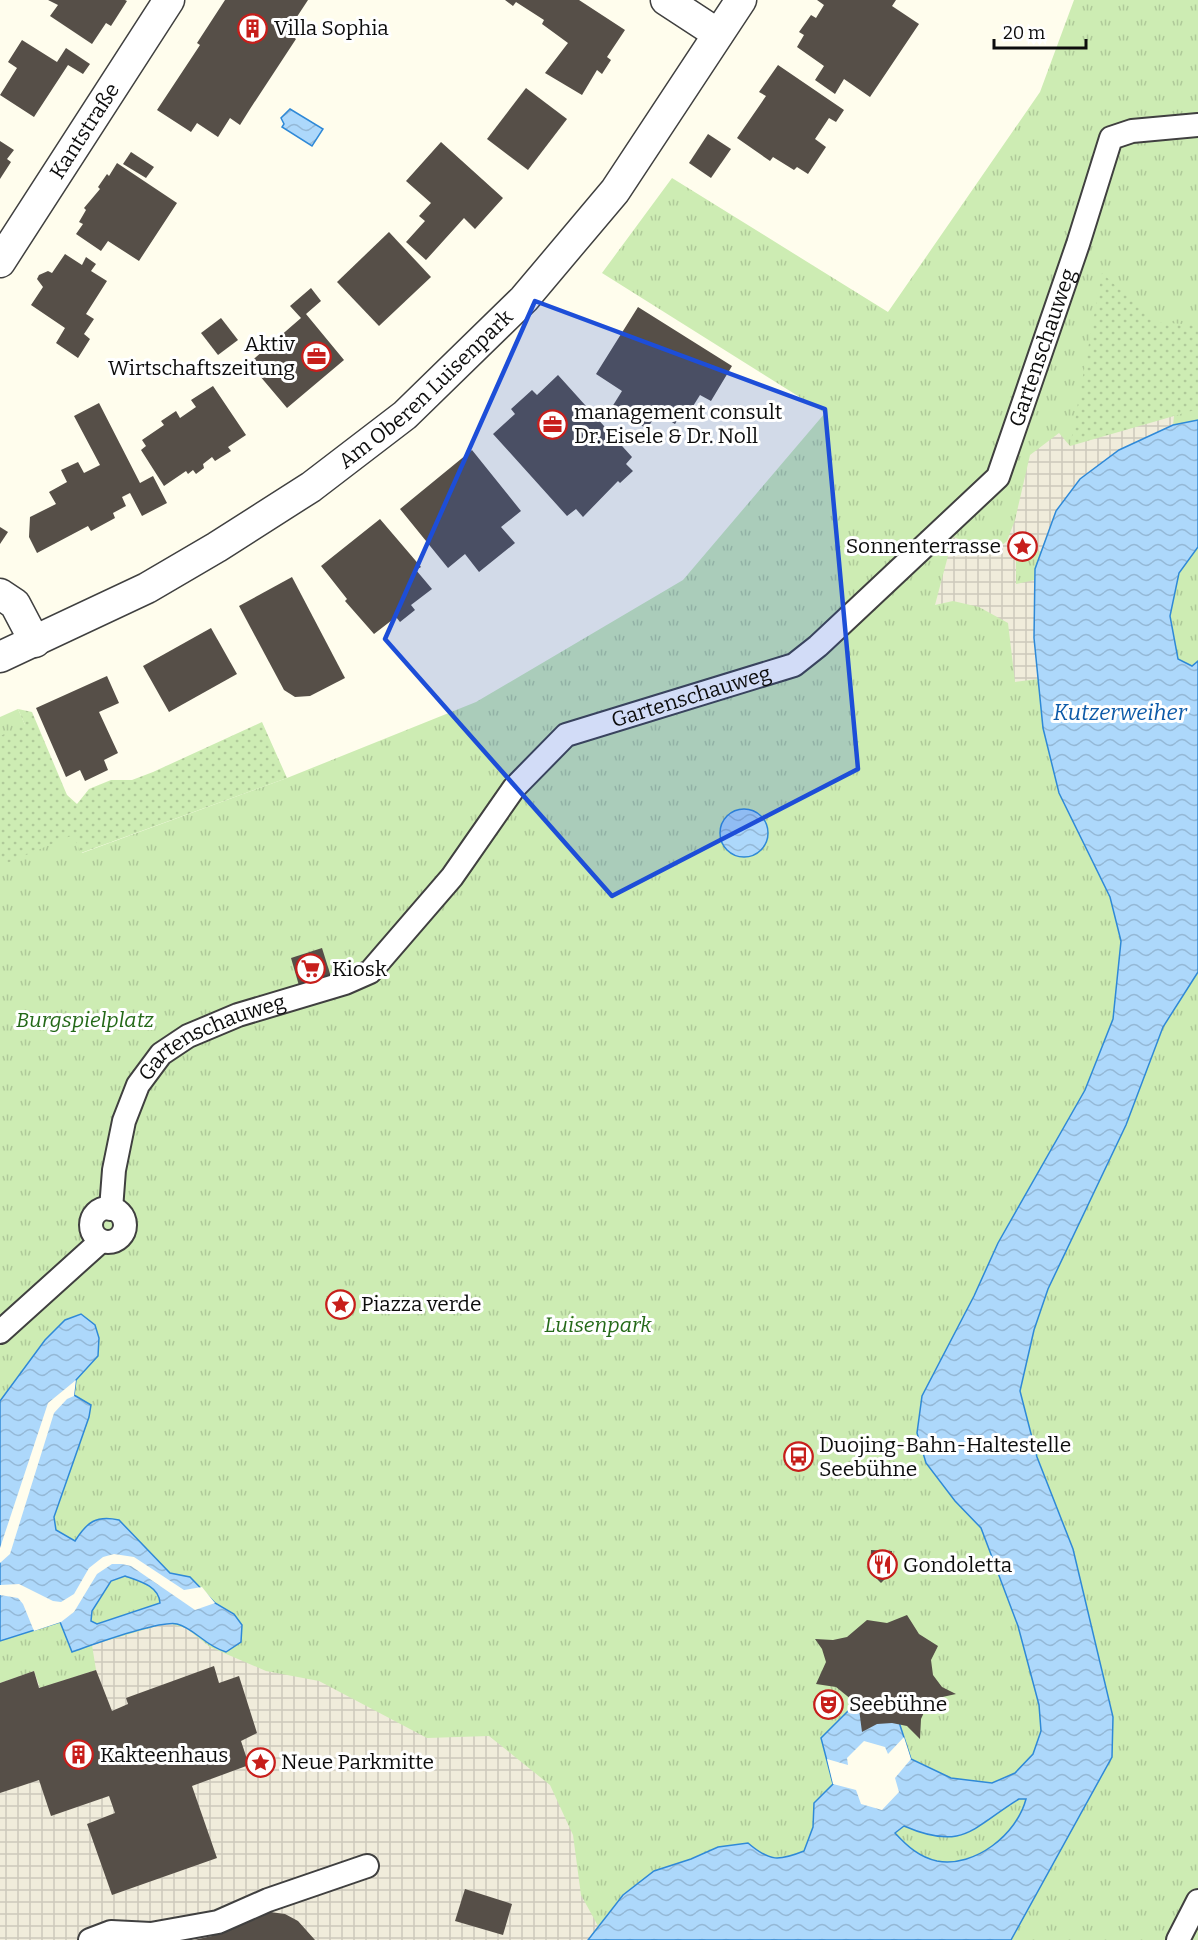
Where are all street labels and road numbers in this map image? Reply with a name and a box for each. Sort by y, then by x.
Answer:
street label: Kantstraße [44,78,125,184]
street label: Gartenschauweg [1003,265,1082,430]
street label: Am Oberen Luisenpark [333,304,518,474]
street label: Gartenschauweg [608,660,774,733]
street label: Gartenschauweg [133,989,289,1086]

